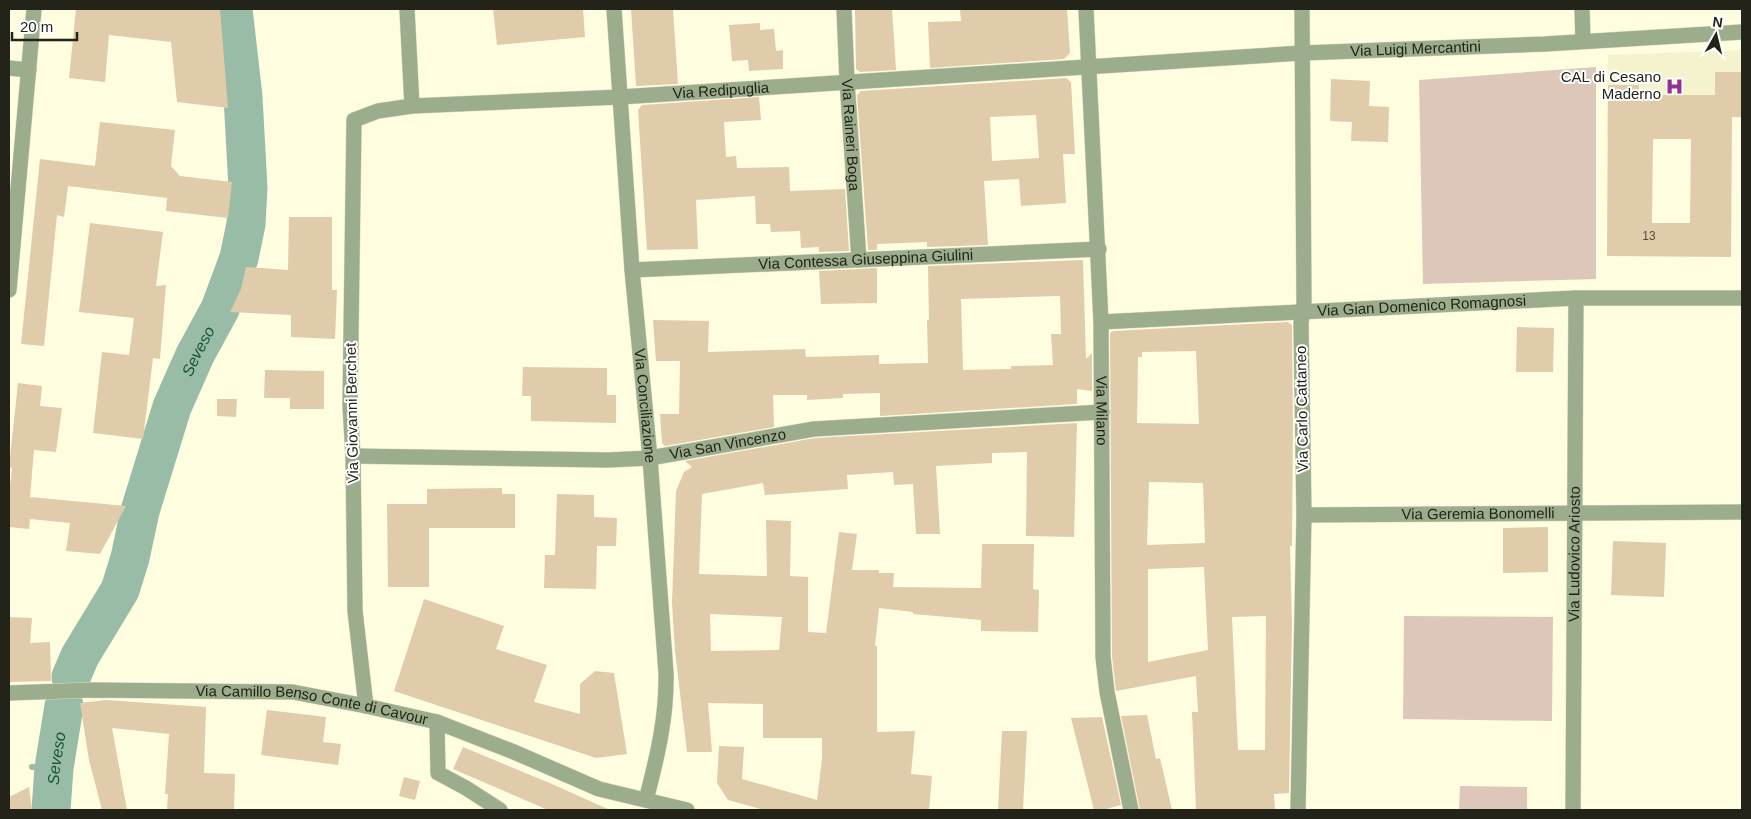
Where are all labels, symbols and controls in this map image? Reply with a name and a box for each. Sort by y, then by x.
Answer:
scale bar [12,10,78,42]
north arrow [1691,10,1741,60]
text: N [1712,13,1724,31]
text: 20 m [20,18,53,35]
street label: Via Luigi Mercantini [1350,37,1481,59]
place label: CAL di Cesano Maderno [1561,68,1661,102]
hospital icon: CAL di Cesano Maderno [1665,76,1685,96]
street label: Via Redipuglia [672,78,770,102]
street label: Via Raineri Boga [839,78,863,192]
house number: 13 [1642,229,1656,243]
street label: Via Contessa Giuseppina Giulini [758,246,974,272]
street label: Via Gian Domenico Romagnosi [1317,292,1526,319]
water label: Seveso [179,323,218,379]
street label: Via Giovanni Berchet [342,342,361,483]
street label: Via Carlo Cattaneo [1292,346,1311,472]
street label: Via Conciliazione [632,348,659,464]
street label: Via Milano [1093,376,1111,446]
street label: Via San Vincenzo [668,425,787,462]
street label: Via Ludovico Ariosto [1565,486,1583,622]
street label: Via Geremia Bonomelli [1401,504,1555,522]
street label: Via Camillo Benso Conte di Cavour [195,682,430,728]
water label: Seveso [45,731,69,785]

